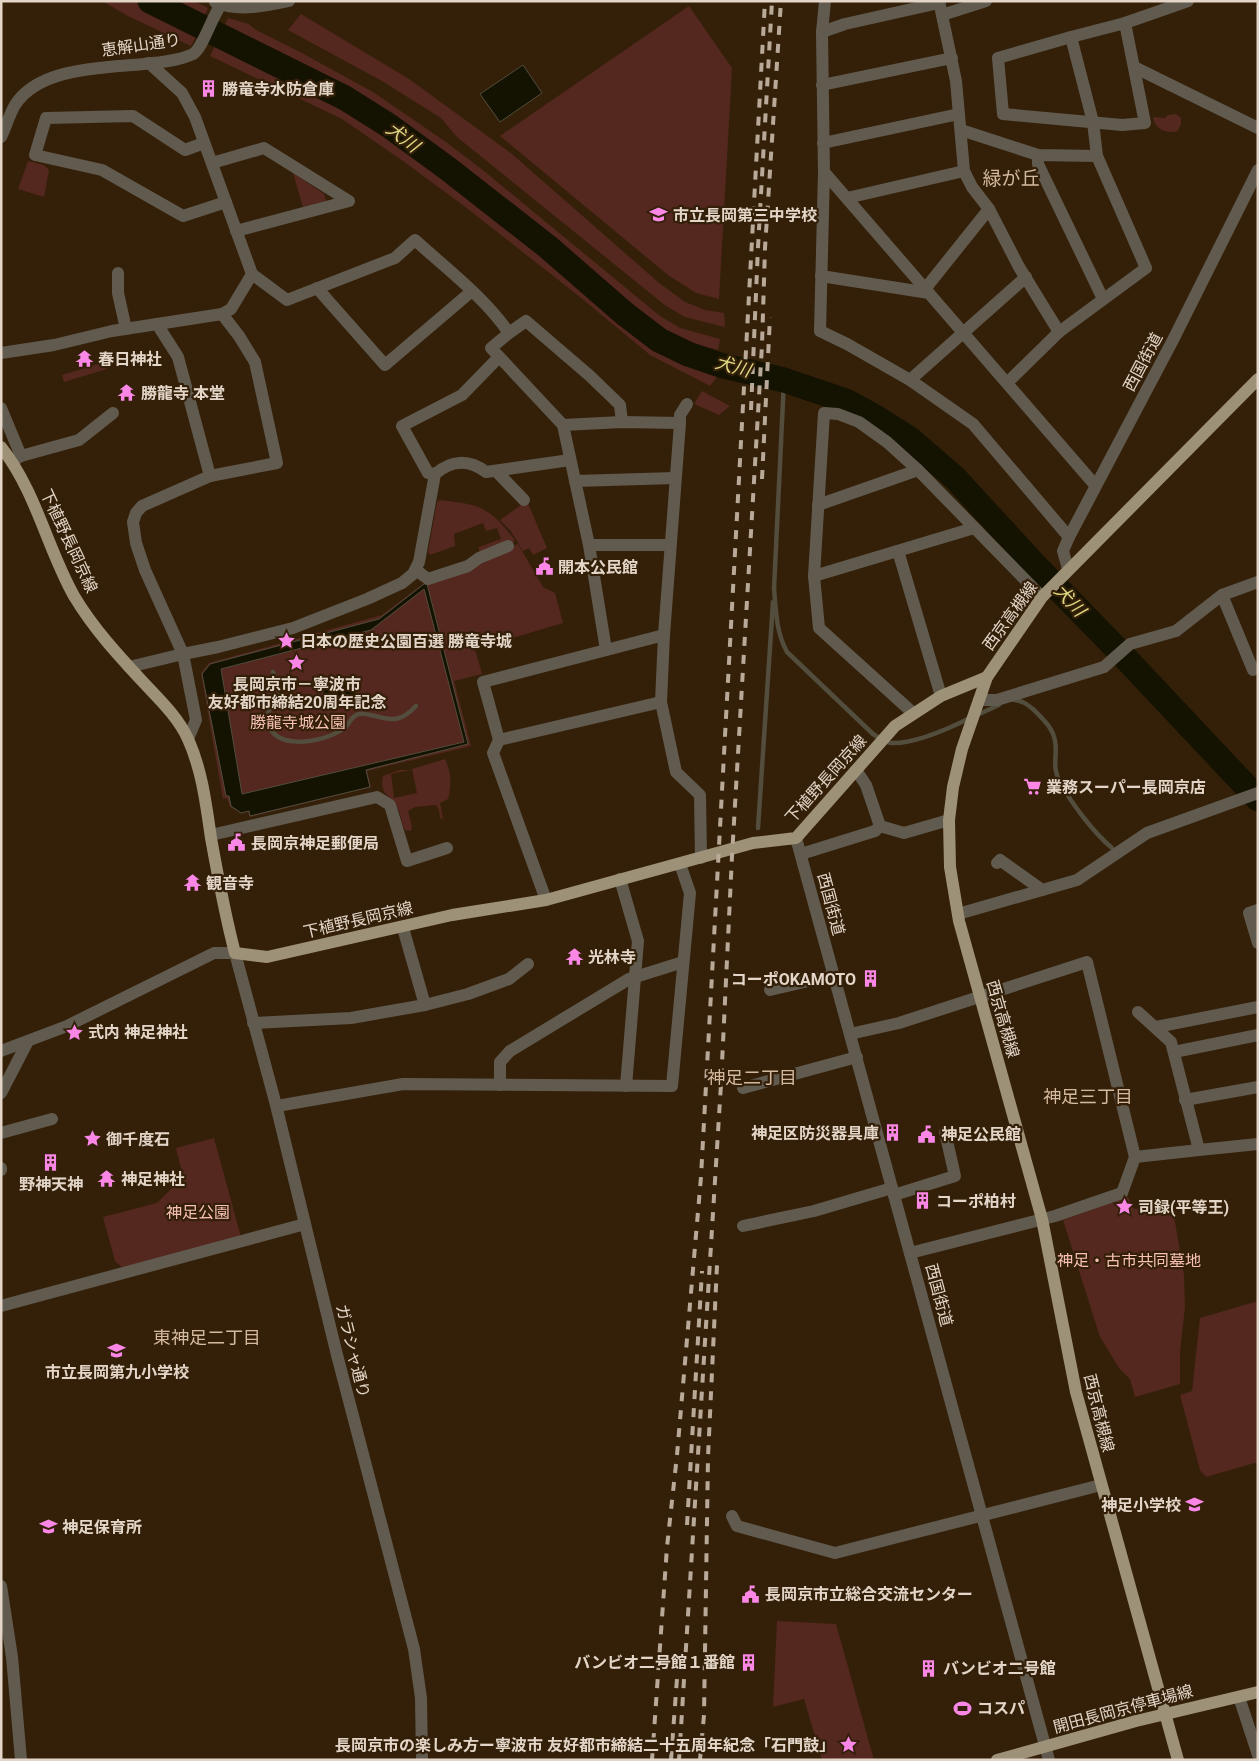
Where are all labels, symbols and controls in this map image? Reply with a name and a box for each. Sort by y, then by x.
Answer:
street label: 恵解山通り [100,30,182,60]
building icon: 勝竜寺水防倉庫 [198,79,218,99]
place label: 勝竜寺水防倉庫 [222,80,334,99]
water label: 犬川 [382,118,425,157]
district label: 緑が丘 [982,167,1040,190]
school or university icon: 市立長岡第三中学校 [649,205,669,225]
place label: 市立長岡第三中学校 [673,206,817,225]
street label: 西国街道 [1120,329,1166,395]
temple icon: 春日神社 [74,349,94,369]
place label: 春日神社 [98,350,162,369]
water label: 犬川 [713,351,755,381]
temple icon: 勝龍寺 本堂 [117,383,137,403]
place label: 勝龍寺 本堂 [141,384,225,403]
street label: 下植野長岡京線 [37,486,101,596]
public building icon: 開本公民館 [534,557,554,577]
place label: 開本公民館 [558,558,638,577]
street label: 西京高槻線 [979,578,1041,654]
water label: 犬川 [1050,580,1091,622]
place icon: 日本の歴史公園百選 勝竜寺城 [276,631,296,651]
place label: 日本の歴史公園百選 勝竜寺城 [300,632,512,651]
place icon: 長岡京市－寧波市 友好都市締結20周年記念 [287,652,307,672]
place label: 長岡京市－寧波市 友好都市締結20周年記念 [208,675,386,712]
park label: 勝龍寺城公園 [250,713,346,732]
street label: 下植野長岡京線 [781,731,871,827]
supermarket icon: 業務スーパー長岡京店 [1022,777,1042,797]
place label: 業務スーパー長岡京店 [1046,778,1206,797]
public building icon: 長岡京神足郵便局 [227,833,247,853]
place label: 長岡京神足郵便局 [251,834,379,853]
street label: 西国街道 [814,871,848,937]
temple icon: 観音寺 [182,873,202,893]
place label: 観音寺 [206,874,254,893]
street label: 下植野長岡京線 [301,898,415,942]
temple icon: 光林寺 [564,947,584,967]
place label: 光林寺 [588,948,636,967]
building icon: コーポOKAMOTO [860,969,880,989]
place label: コーポOKAMOTO [731,970,856,989]
street label: 西京高槻線 [983,978,1023,1060]
place icon: 式内 神足神社 [64,1022,84,1042]
place label: 式内 神足神社 [88,1023,188,1042]
district label: 神足二丁目 [707,1067,797,1088]
district label: 神足三丁目 [1043,1086,1133,1107]
building icon: 神足区防災器具庫 [883,1123,903,1143]
place label: 神足区防災器具庫 [751,1124,879,1143]
public building icon: 神足公民館 [917,1124,937,1144]
place label: 神足公民館 [941,1125,1021,1144]
place icon: 御千度石 [82,1129,102,1149]
place label: 御千度石 [106,1130,170,1149]
building icon: 野神天神 [41,1153,61,1173]
temple icon: 神足神社 [97,1169,117,1189]
place label: 神足神社 [121,1170,185,1189]
place label: 野神天神 [19,1175,83,1194]
building icon: コーポ柏村 [912,1191,932,1211]
place label: コーポ柏村 [936,1192,1016,1211]
place icon: 司録(平等王) [1114,1197,1134,1217]
place label: 司録(平等王) [1138,1198,1229,1217]
park label: 神足公園 [166,1203,230,1222]
park label: 神足・古市共同墓地 [1057,1251,1201,1270]
street label: 西国街道 [922,1262,956,1328]
street label: ガラシャ通り [332,1302,374,1400]
district label: 東神足二丁目 [153,1327,261,1348]
school or university icon: 市立長岡第九小学校 [107,1341,127,1361]
place label: 市立長岡第九小学校 [45,1363,189,1382]
street label: 西京高槻線 [1080,1372,1118,1454]
school or university icon: 神足小学校 [1185,1495,1205,1515]
place label: 神足小学校 [1101,1496,1181,1515]
school or university icon: 神足保育所 [38,1517,58,1537]
place label: 神足保育所 [62,1518,142,1537]
public building icon: 長岡京市立総合交流センター [741,1584,761,1604]
place label: 長岡京市立総合交流センター [765,1585,973,1604]
building icon: バンビオ二号館１番館 [739,1652,759,1672]
place label: バンビオ二号館１番館 [574,1653,735,1672]
building icon: バンビオ二号館 [919,1658,939,1678]
place label: バンビオ二号館 [943,1659,1056,1678]
street label: 開田長岡京停車場線 [1051,1681,1195,1737]
sports icon: コスパ [953,1698,973,1718]
place label: コスパ [977,1699,1025,1718]
place icon: 長岡京市の楽しみ方ー寧波市 友好都市締結二十五周年紀念「石門鼓」 [839,1735,859,1755]
place label: 長岡京市の楽しみ方ー寧波市 友好都市締結二十五周年紀念「石門鼓」 [335,1736,835,1755]

